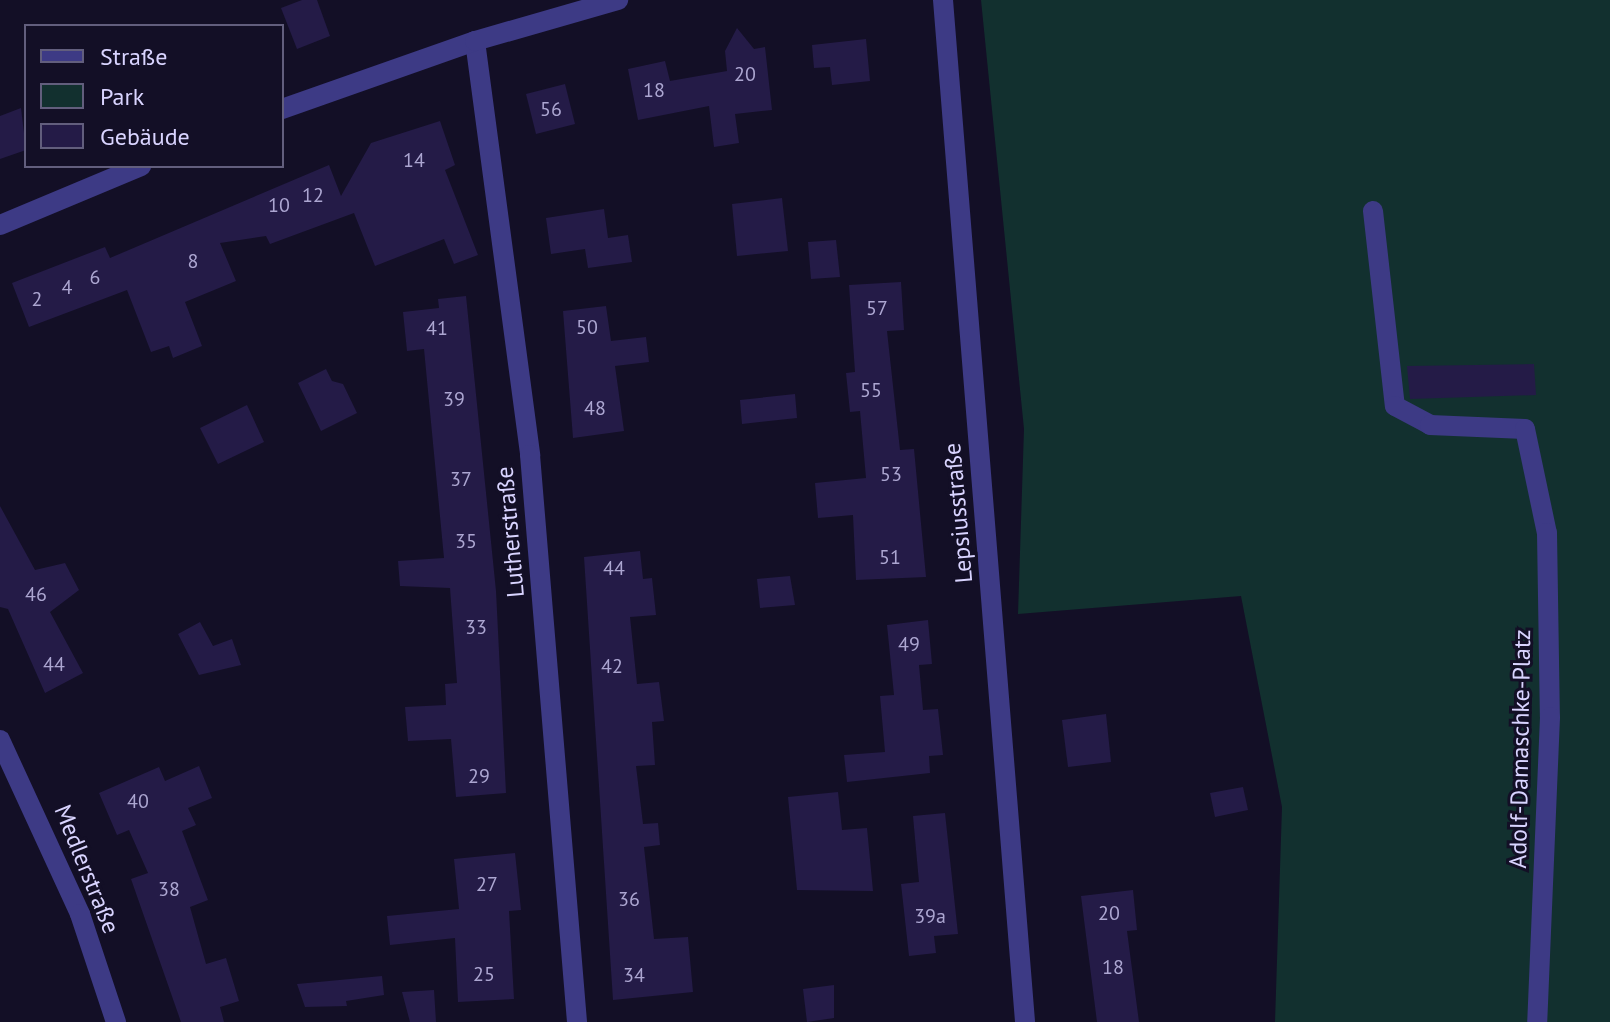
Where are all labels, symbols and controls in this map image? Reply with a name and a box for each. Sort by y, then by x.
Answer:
legend [24,24,284,168]
text: Straße [100,41,167,72]
house number: 20 [734,62,756,86]
house number: 18 [643,78,665,102]
text: Park [100,81,144,112]
house number: 56 [540,97,562,121]
text: Gebäude [100,121,190,152]
house number: 14 [403,148,425,172]
house number: 12 [302,183,324,207]
house number: 10 [268,193,290,217]
house number: 8 [188,249,198,273]
house number: 6 [90,265,100,289]
house number: 4 [62,275,72,299]
house number: 2 [32,287,42,311]
house number: 57 [866,296,888,320]
house number: 50 [576,315,598,339]
house number: 41 [426,316,448,340]
house number: 55 [860,378,882,402]
house number: 39 [443,387,465,411]
house number: 48 [584,396,606,420]
street label: Lepsiusstraße [938,442,978,584]
house number: 53 [880,462,902,486]
street label: Lutherstraße [490,465,530,599]
house number: 37 [450,467,472,491]
house number: 35 [455,529,477,553]
house number: 51 [879,545,901,569]
house number: 44 [603,556,625,580]
house number: 46 [25,582,47,606]
house number: 33 [465,615,487,639]
street label: Adolf-Damaschke-Platz [1504,629,1536,869]
house number: 49 [898,632,920,656]
house number: 44 [43,652,65,676]
house number: 42 [601,654,623,678]
house number: 29 [468,764,490,788]
house number: 40 [127,789,149,813]
street label: Medlerstraße [48,800,126,938]
house number: 27 [476,872,498,896]
house number: 38 [158,877,180,901]
house number: 36 [618,887,640,911]
house number: 20 [1098,901,1120,925]
house number: 39a [914,904,946,928]
house number: 18 [1102,955,1124,979]
house number: 25 [473,962,495,986]
house number: 34 [623,963,645,987]

